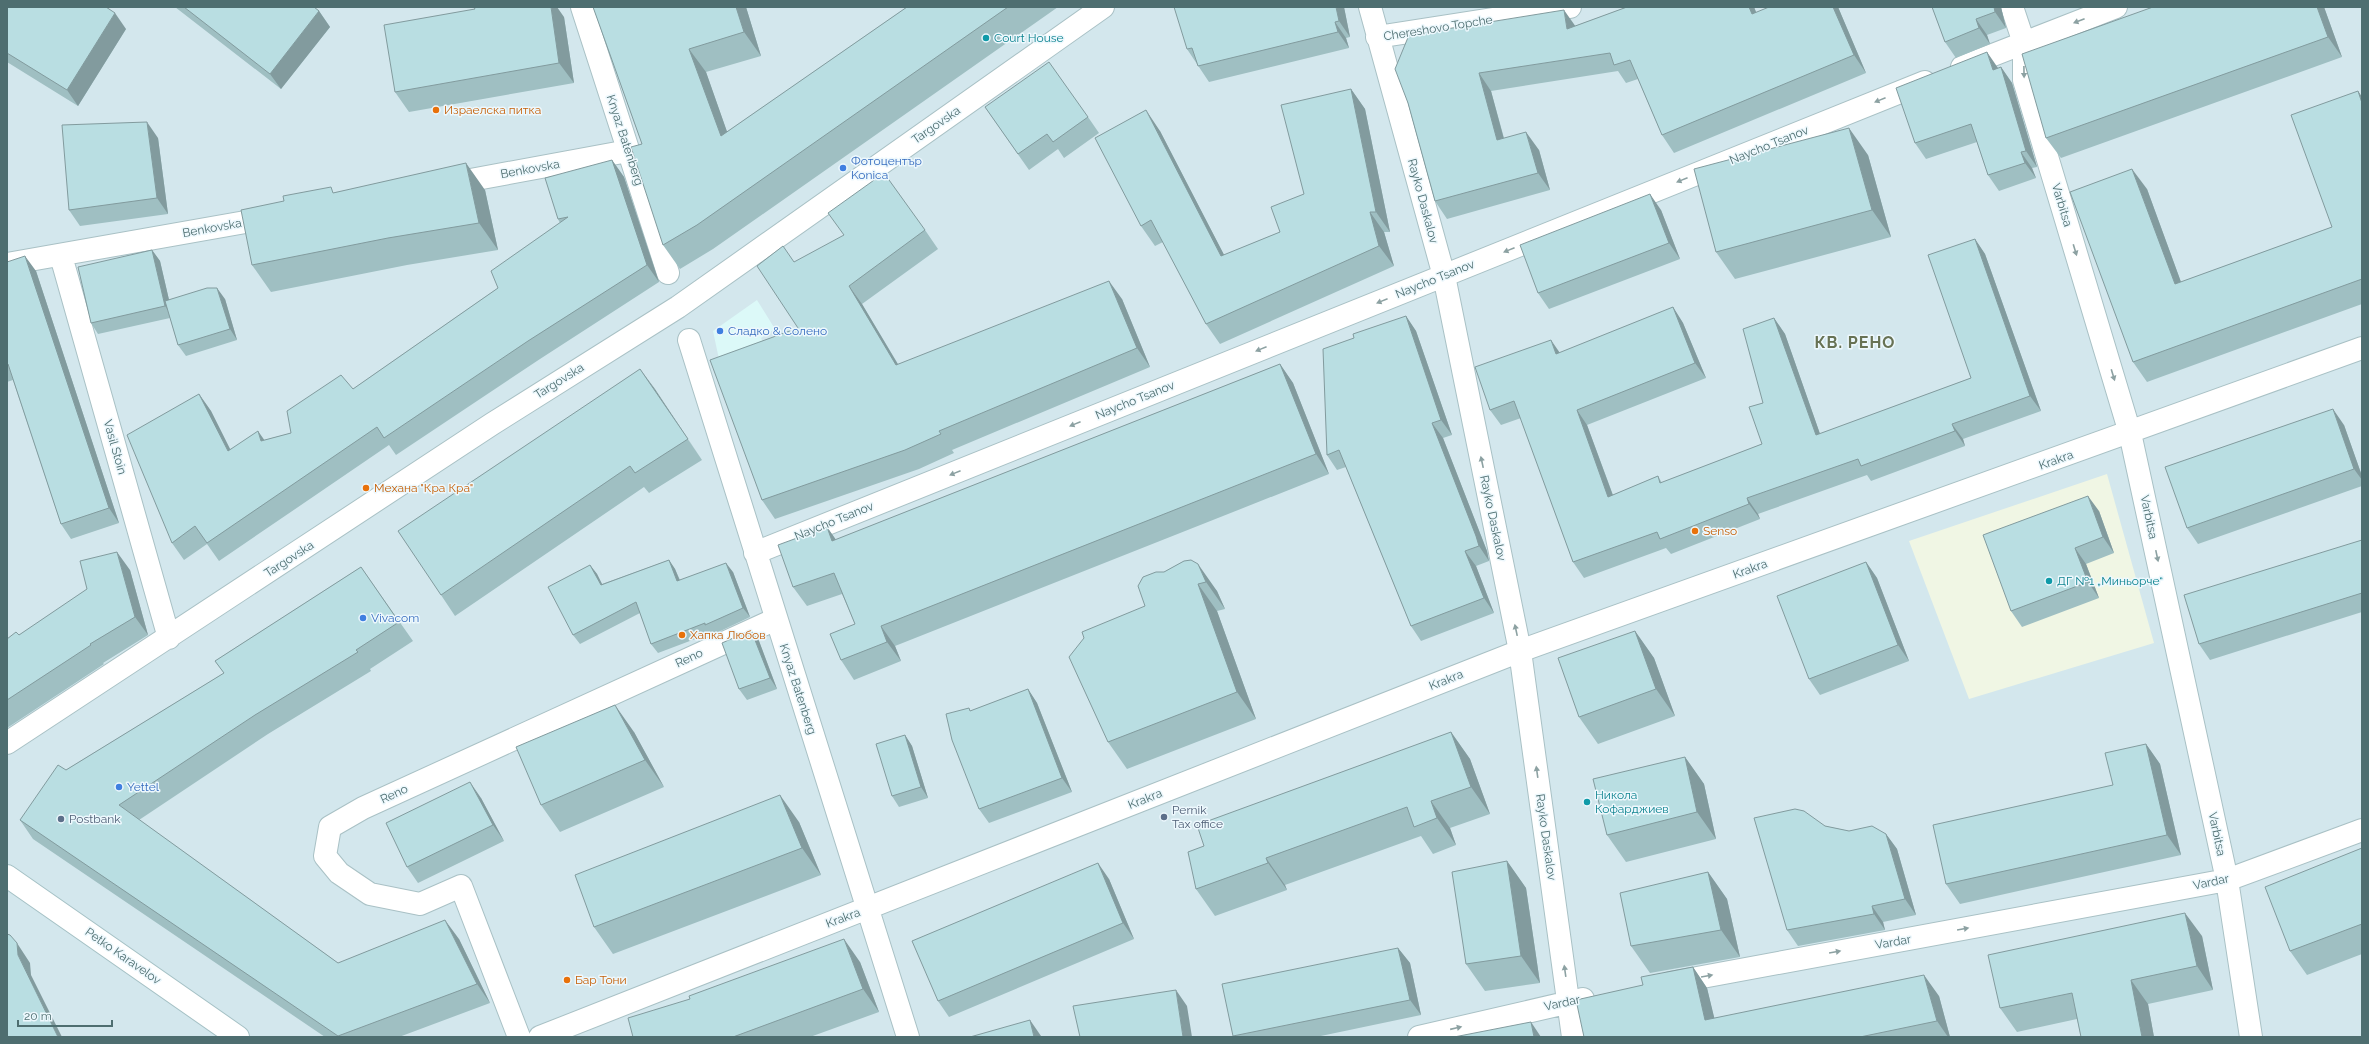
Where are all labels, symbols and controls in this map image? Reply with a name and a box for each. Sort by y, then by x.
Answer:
street label: Chereshovo Topche [1382,12,1494,44]
one-way arrow [2073,19,2085,25]
place label: Court House [994,31,1064,45]
marker: Court House [981,33,991,43]
one-way arrow [2021,66,2027,79]
street label: Knyaz Batenberg [604,93,646,187]
one-way arrow [1874,98,1886,104]
place label: Израелска питка [444,103,541,117]
street label: Targovska [909,103,963,147]
marker: Израелска питка [431,105,441,115]
street label: Naycho Tsanov [1727,123,1811,167]
place label: Фотоцентър Konica [851,154,922,182]
street label: Benkovska [499,157,561,181]
street label: Rayko Daskalov [1405,157,1441,245]
marker: Фотоцентър Konica [838,163,848,173]
one-way arrow [1676,177,1687,183]
street label: Varbitsa [2049,182,2075,228]
street label: Benkovska [181,216,243,240]
one-way arrow [2072,245,2078,257]
one-way arrow [1503,247,1515,253]
street label: Naycho Tsanov [1393,257,1477,301]
one-way arrow [1376,298,1387,304]
place label: Сладко & Солено [728,324,827,338]
marker: Сладко & Солено [715,326,725,336]
district label: КВ. РЕНО [1815,333,1895,352]
one-way arrow [1254,347,1266,353]
street label: Targovska [532,360,586,402]
one-way arrow [2110,369,2116,381]
street label: Naycho Tsanov [1093,378,1177,422]
street label: Vasil Stoin [101,418,129,476]
one-way arrow [1070,421,1081,427]
street label: Krakra [2037,447,2075,473]
one-way arrow [1478,455,1484,468]
one-way arrow [948,470,960,476]
street label: Rayko Daskalov [1477,474,1509,563]
place label: Механа "Кра Кра" [374,481,473,495]
marker: Механа "Кра Кра" [361,483,371,493]
street label: Varbitsa [2138,494,2160,540]
street label: Naycho Tsanov [792,499,876,543]
place label: Senso [1703,524,1737,538]
marker: Senso [1690,526,1700,536]
street label: Targovska [262,538,316,580]
one-way arrow [2154,549,2160,562]
street label: Krakra [1731,556,1769,582]
place label: ДГ №1 „Миньорче“ [2057,574,2163,588]
marker: ДГ №1 „Миньорче“ [2044,576,2054,586]
place label: Vivacom [371,611,419,625]
marker: Vivacom [358,613,368,623]
one-way arrow [1513,624,1519,636]
place label: Хапка Любов [690,628,766,642]
marker: Хапка Любов [677,630,687,640]
street label: Knyaz Batenberg [777,642,819,736]
street label: Reno [673,646,705,670]
street label: Krakra [1427,667,1465,693]
one-way arrow [1534,766,1540,779]
place label: Yettel [127,780,160,794]
marker: Yettel [114,782,124,792]
street label: Reno [378,782,410,806]
street label: Krakra [1126,786,1164,812]
place label: Никола Кофарджиев [1595,788,1669,816]
street label: Rayko Daskalov [1533,793,1559,882]
marker: Никола Кофарджиев [1582,797,1592,807]
place label: Pernik Tax office [1172,803,1223,831]
street label: Varbitsa [2206,811,2228,857]
place label: Postbank [69,812,121,826]
marker: Pernik Tax office [1159,812,1169,822]
marker: Postbank [56,814,66,824]
street label: Vardar [2192,871,2231,893]
street label: Krakra [824,905,862,931]
street label: Petko Karavelov [82,925,164,988]
one-way arrow [1957,926,1969,932]
street label: Vardar [1874,932,1913,952]
one-way arrow [1829,949,1841,955]
one-way arrow [1562,964,1568,977]
place label: Бар Тони [575,973,627,987]
one-way arrow [1701,973,1713,979]
marker: Бар Тони [562,975,572,985]
street label: Vardar [1543,992,1582,1014]
scale bar [18,1002,112,1028]
text: 20 m [24,1009,52,1023]
one-way arrow [1451,1025,1463,1031]

